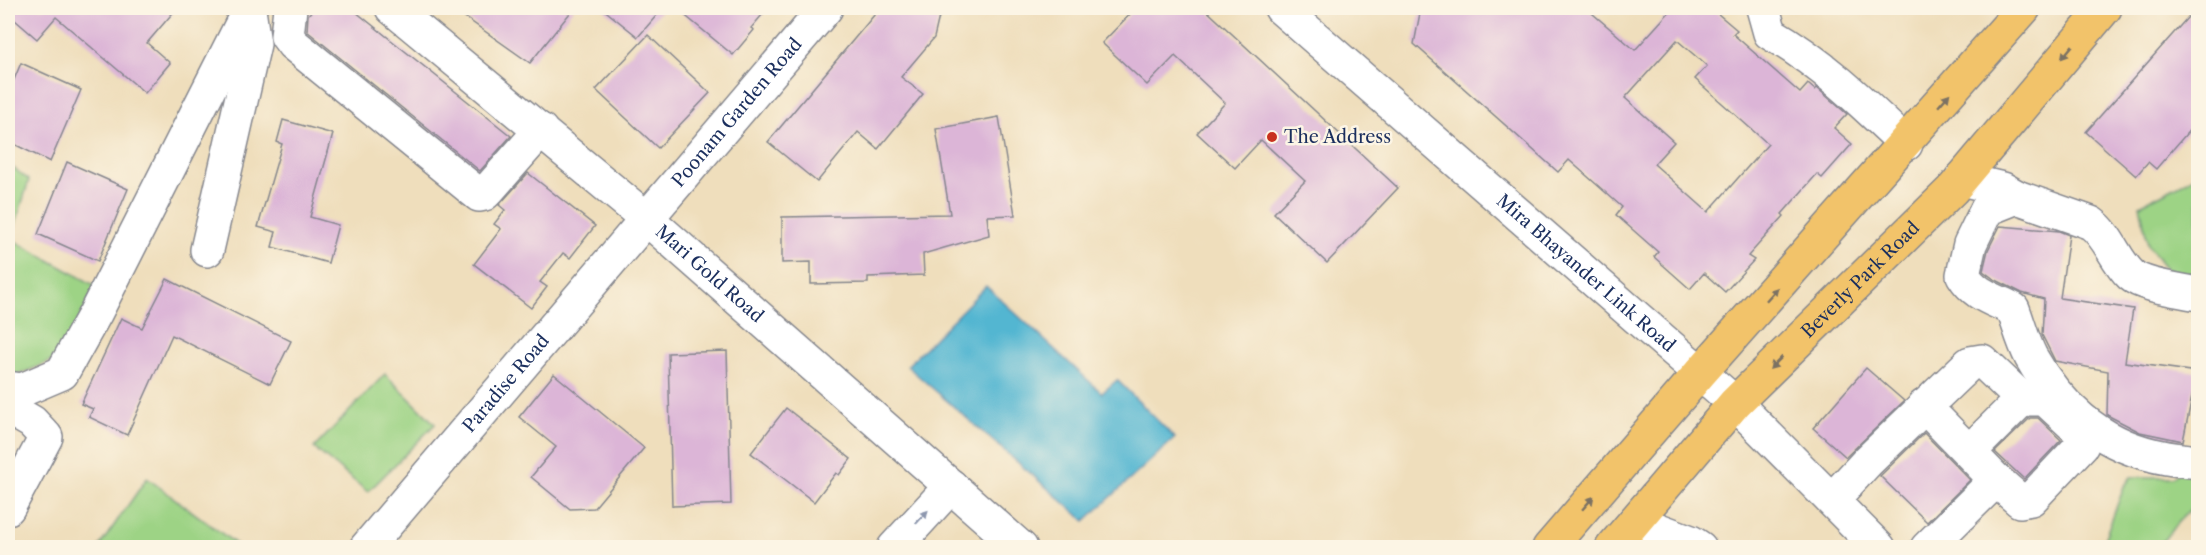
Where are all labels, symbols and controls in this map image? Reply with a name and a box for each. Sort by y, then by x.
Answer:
street label: Poonam Garden Road [667,33,807,192]
one-way arrow [2061,44,2074,60]
one-way arrow [1937,93,1950,108]
place label: The Address [1284,126,1391,148]
marker: The Address [1265,130,1279,144]
street label: Mira Bhayander Link Road [1492,190,1680,357]
street label: Beverly Park Road [1797,217,1924,343]
street label: Mari Gold Road [651,220,768,327]
one-way arrow [1765,286,1779,301]
street label: Paradise Road [458,330,554,437]
one-way arrow [1770,355,1784,369]
one-way arrow [1581,496,1594,511]
one-way arrow [915,510,929,524]

